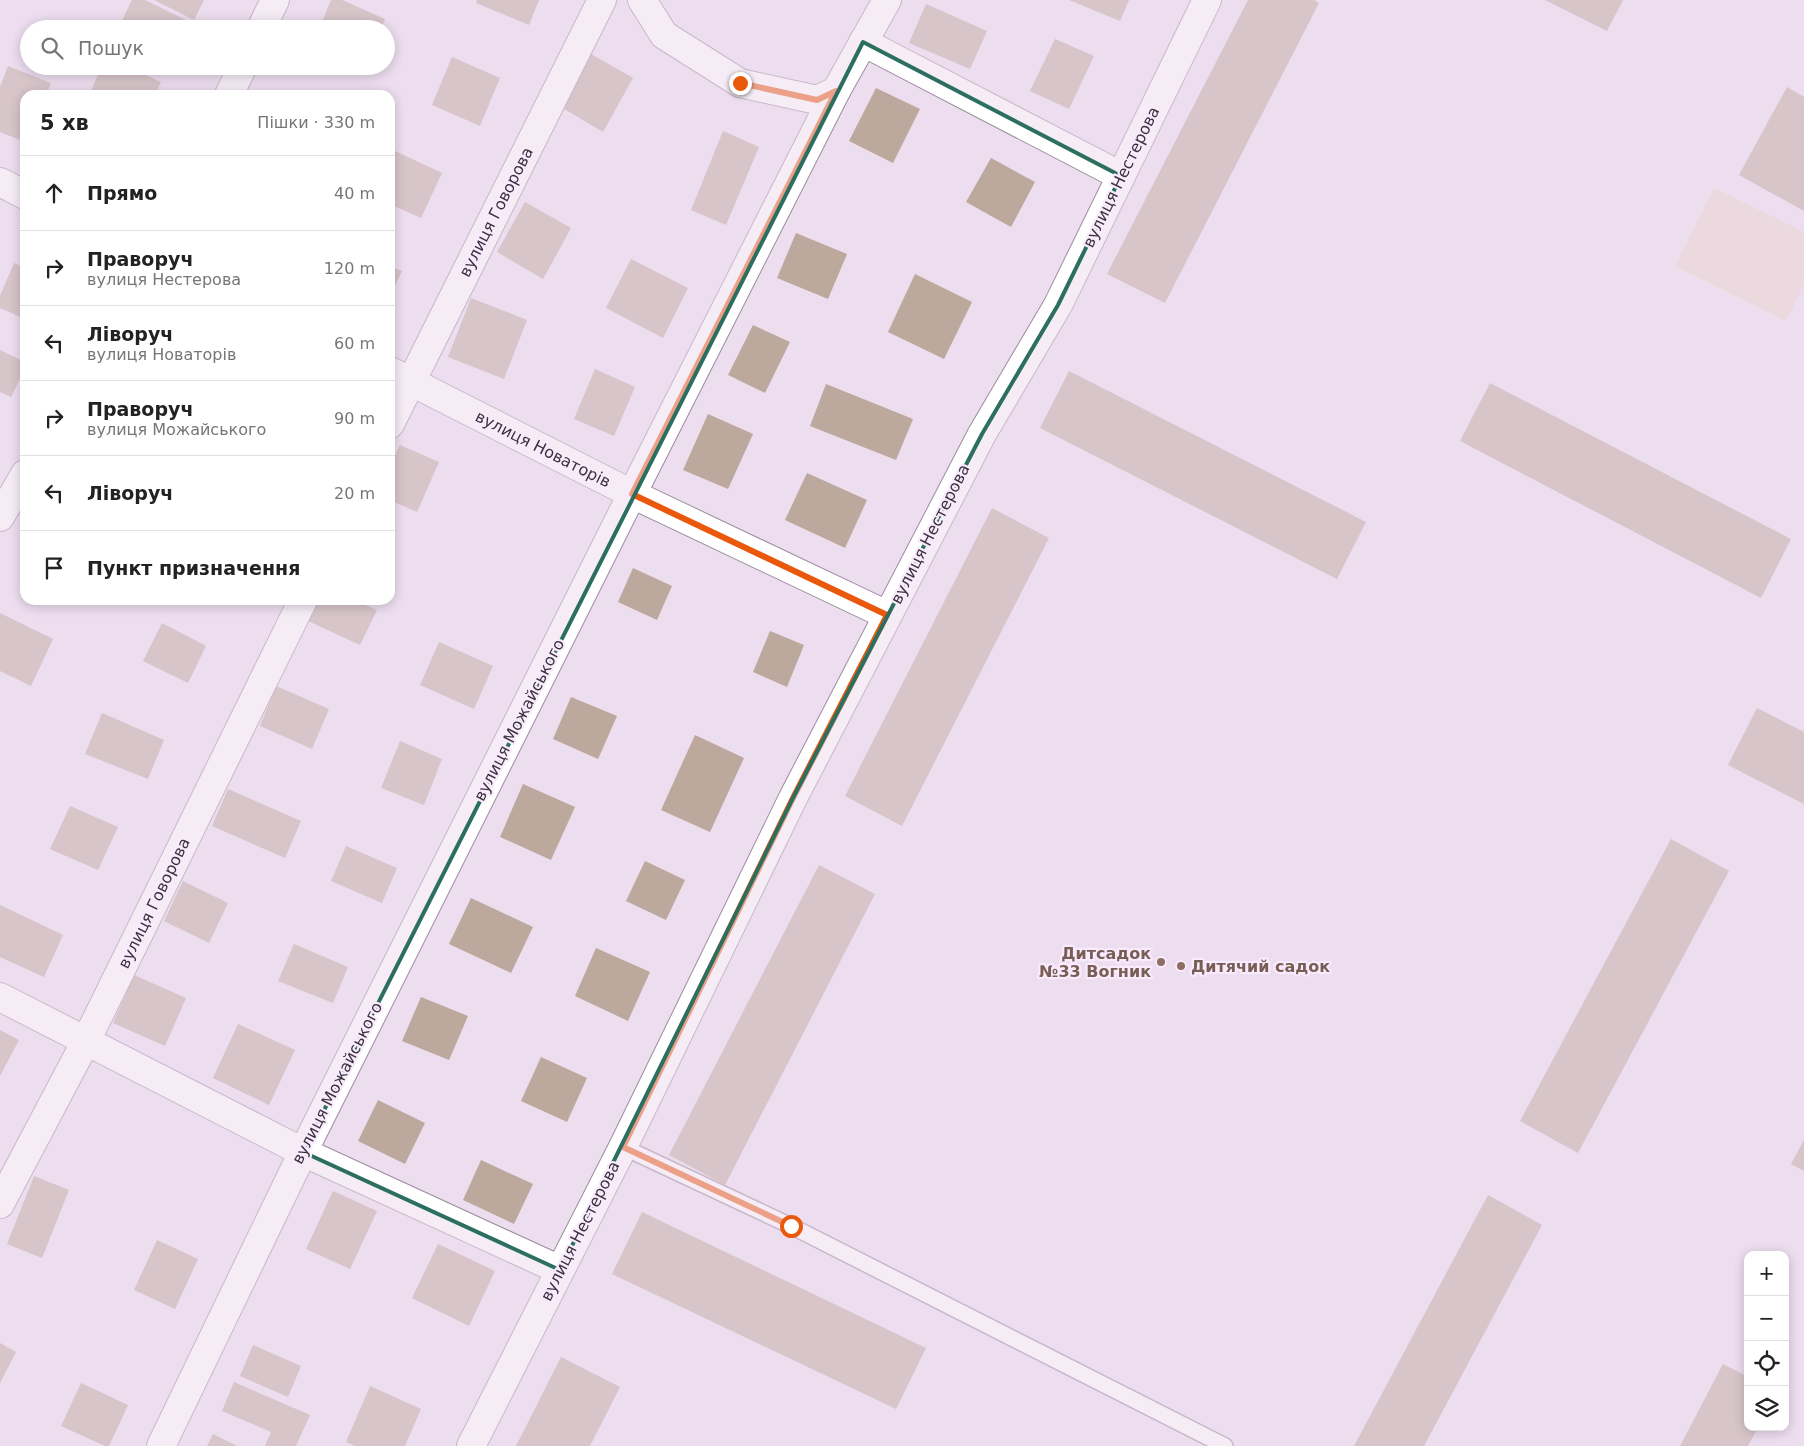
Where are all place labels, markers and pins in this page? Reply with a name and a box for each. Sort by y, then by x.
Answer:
place label: Дитсадок №33 Вогник [1039,944,1151,981]
marker: Дитсадок №33 Вогник [1155,956,1167,968]
place label: Дитячий садок [1191,957,1330,976]
marker: Дитячий садок [1175,960,1187,972]

